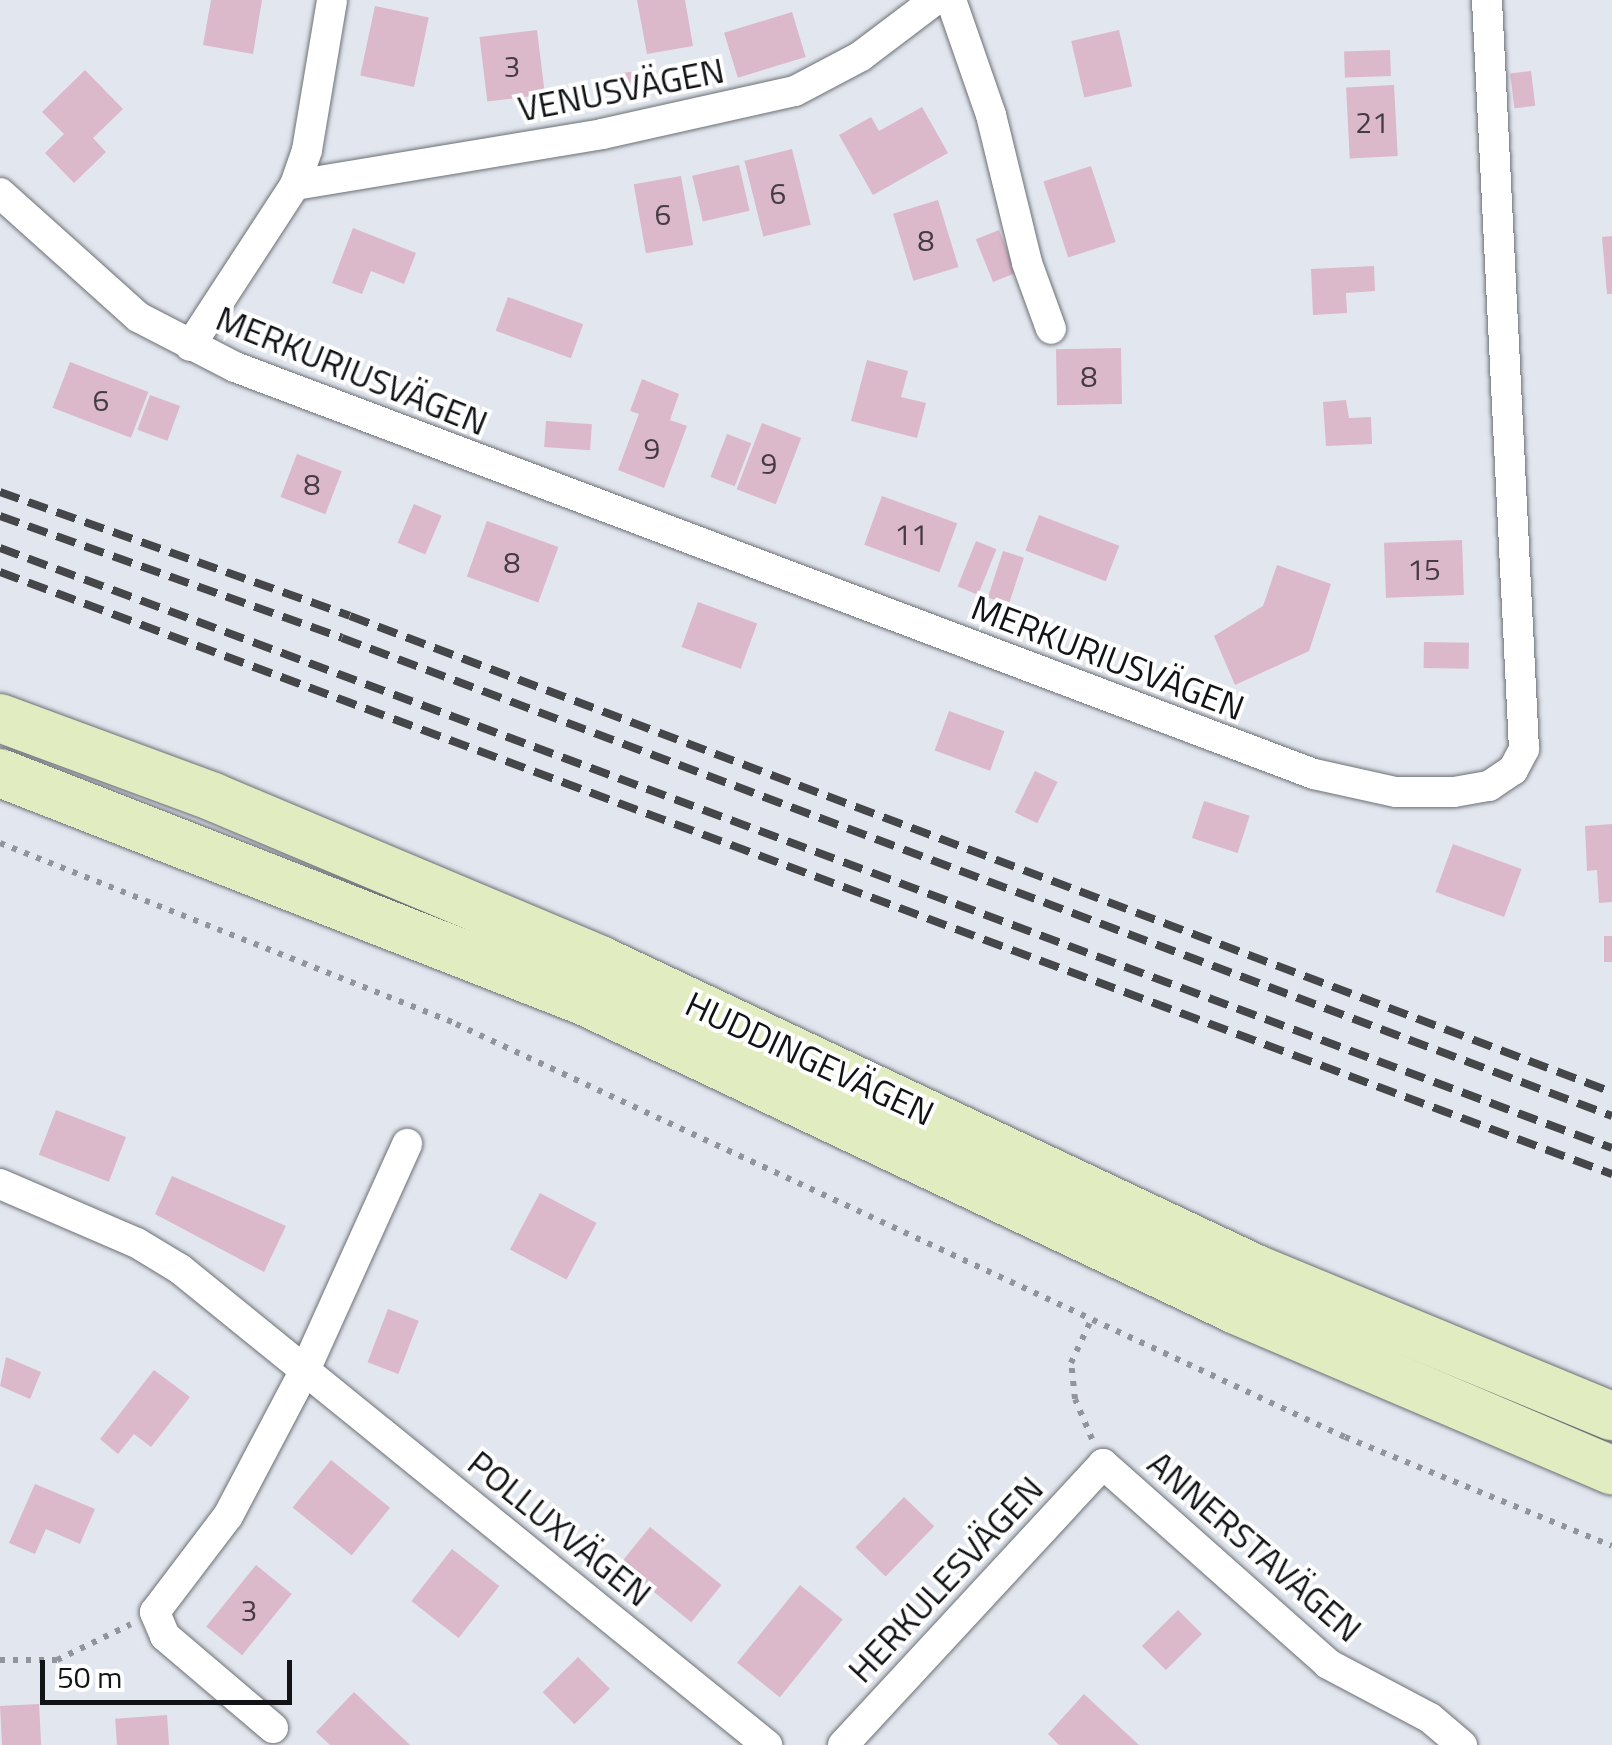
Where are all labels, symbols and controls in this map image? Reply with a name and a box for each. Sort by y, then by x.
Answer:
house number: 3 [504,48,520,84]
street label: VENUSVÄGEN [514,48,728,130]
house number: 21 [1355,104,1389,140]
house number: 6 [770,175,786,211]
house number: 6 [655,196,671,232]
house number: 8 [918,222,934,258]
street label: MERKURIUSVÄGEN [210,296,494,444]
house number: 8 [1081,358,1097,394]
house number: 6 [93,382,109,418]
house number: 9 [644,430,660,466]
house number: 9 [761,445,777,481]
house number: 8 [304,466,320,502]
house number: 11 [894,516,928,552]
house number: 8 [504,544,520,580]
house number: 15 [1407,551,1441,587]
street label: MERKURIUSVÄGEN [966,586,1250,728]
street label: HUDDINGEVÄGEN [679,982,941,1134]
street label: POLLUXVÄGEN [460,1441,660,1615]
street label: ANNERSTAVÄGEN [1140,1442,1370,1650]
street label: HERKULESVÄGEN [839,1467,1051,1691]
house number: 3 [241,1592,257,1628]
scale bar [45,1640,298,1702]
text: 50 m [57,1654,122,1700]

